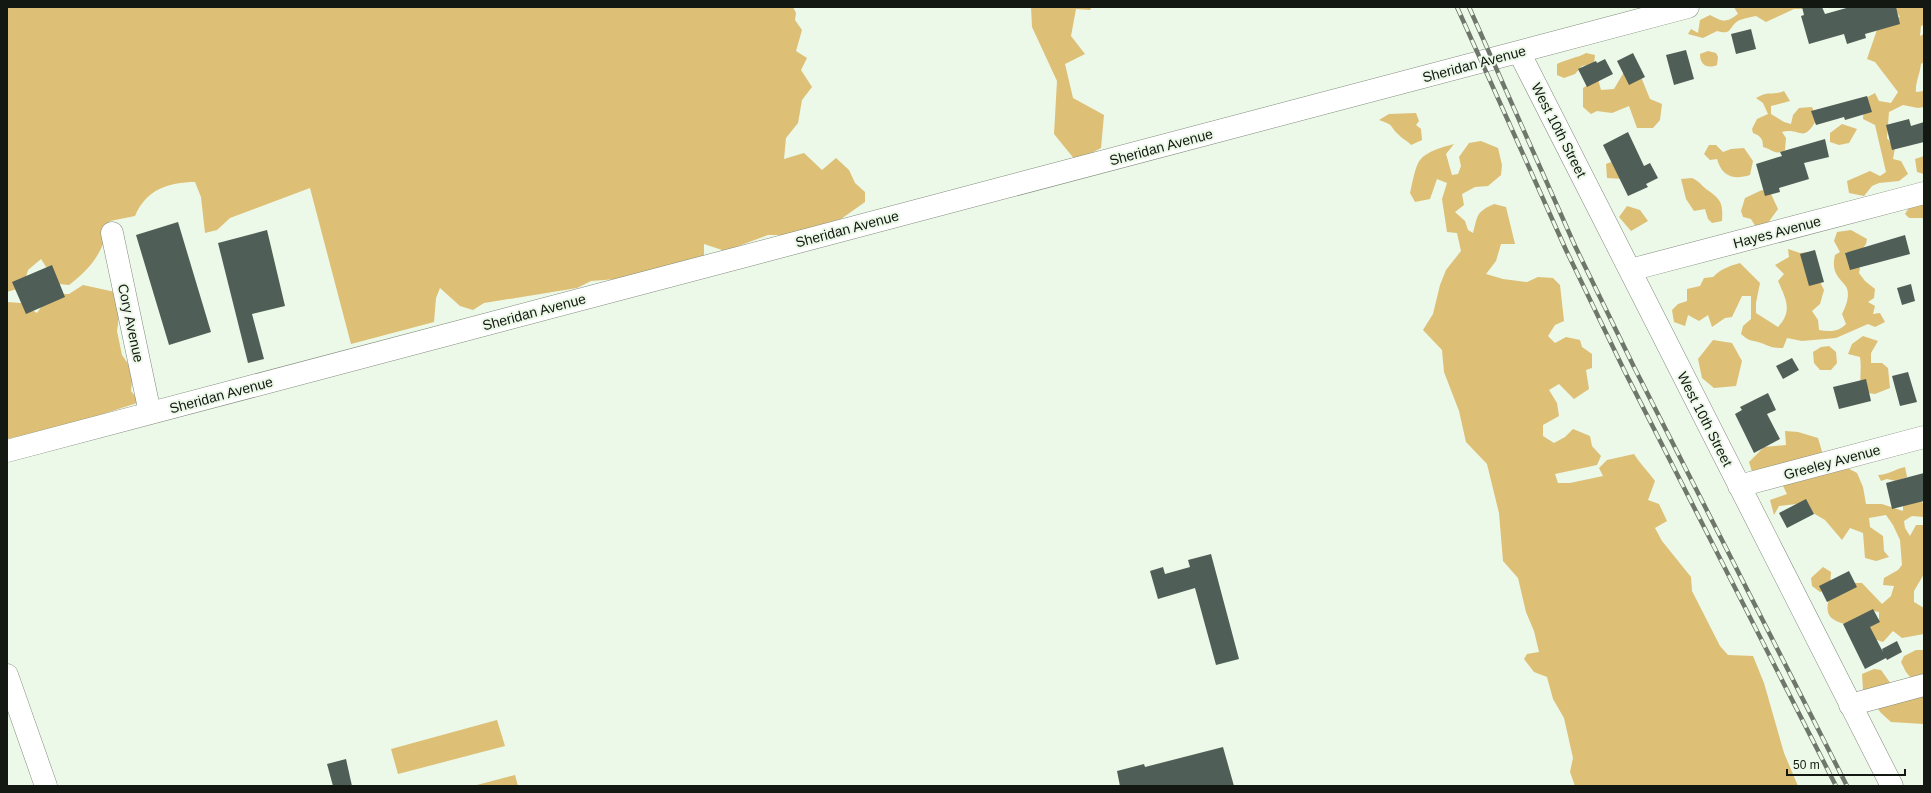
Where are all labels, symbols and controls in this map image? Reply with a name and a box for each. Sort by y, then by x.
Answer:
street label: Sheridan Avenue [1421,42,1528,85]
street label: West 10th Street [1528,80,1590,180]
street label: Sheridan Avenue [1108,125,1215,168]
street label: Sheridan Avenue [794,207,901,250]
street label: Hayes Avenue [1731,213,1823,251]
street label: Cory Avenue [115,282,147,364]
street label: Sheridan Avenue [481,290,588,333]
street label: West 10th Street [1674,369,1736,469]
street label: Sheridan Avenue [168,373,275,416]
street label: Greeley Avenue [1782,441,1882,483]
scale bar [1787,751,1905,777]
text: 50 m [1793,758,1820,772]

